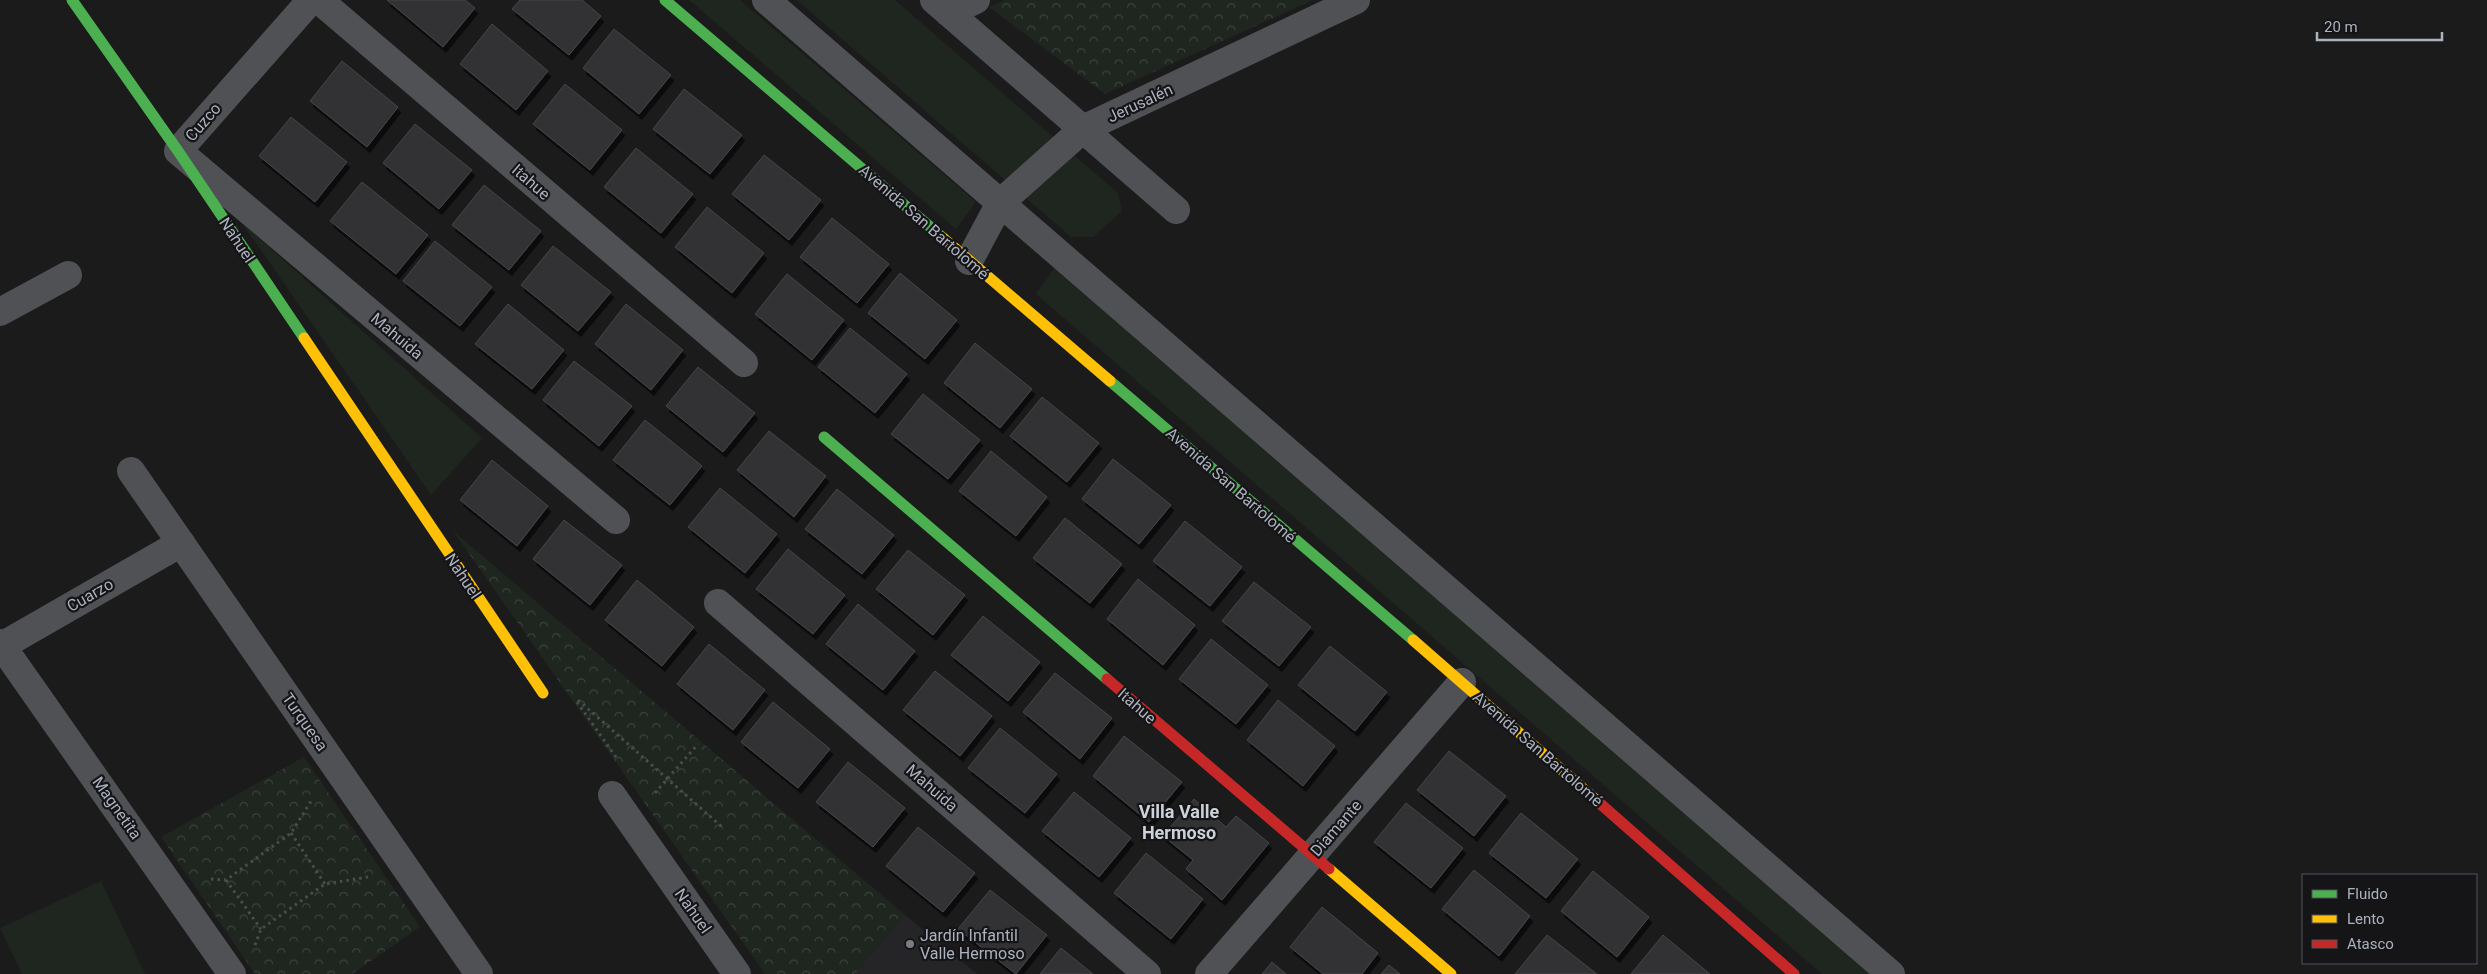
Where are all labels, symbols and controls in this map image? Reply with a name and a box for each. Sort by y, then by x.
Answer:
scale bar [2317,10,2442,42]
text: 20 m [2324,18,2358,36]
street label: Jerusalén [1104,80,1176,126]
street label: Cuzco [181,99,225,145]
street label: Itahue [508,160,554,204]
street label: Avenida San Bartolomé [855,160,993,284]
street label: Nahuel [215,214,259,266]
street label: Mahuida [367,309,427,363]
street label: Avenida San Bartolomé [1162,423,1300,547]
street label: Nahuel [441,550,485,602]
street label: Cuarzo [63,574,117,616]
street label: Itahue [1114,684,1160,728]
street label: Avenida San Bartolomé [1469,687,1607,811]
street label: Turquesa [278,689,332,755]
street label: Mahuida [902,761,962,815]
street label: Magnetita [89,773,145,843]
street label: Diamante [1306,796,1366,860]
district label: Villa Valle Hermoso [1139,801,1219,843]
legend [2302,874,2477,964]
street label: Nahuel [671,885,715,937]
text: Fluido [2347,885,2388,903]
text: Lento [2347,910,2385,928]
place label: Jardín Infantil Valle Hermoso [920,926,1025,963]
text: Atasco [2347,935,2394,953]
marker: Jardín Infantil Valle Hermoso [904,938,916,950]

